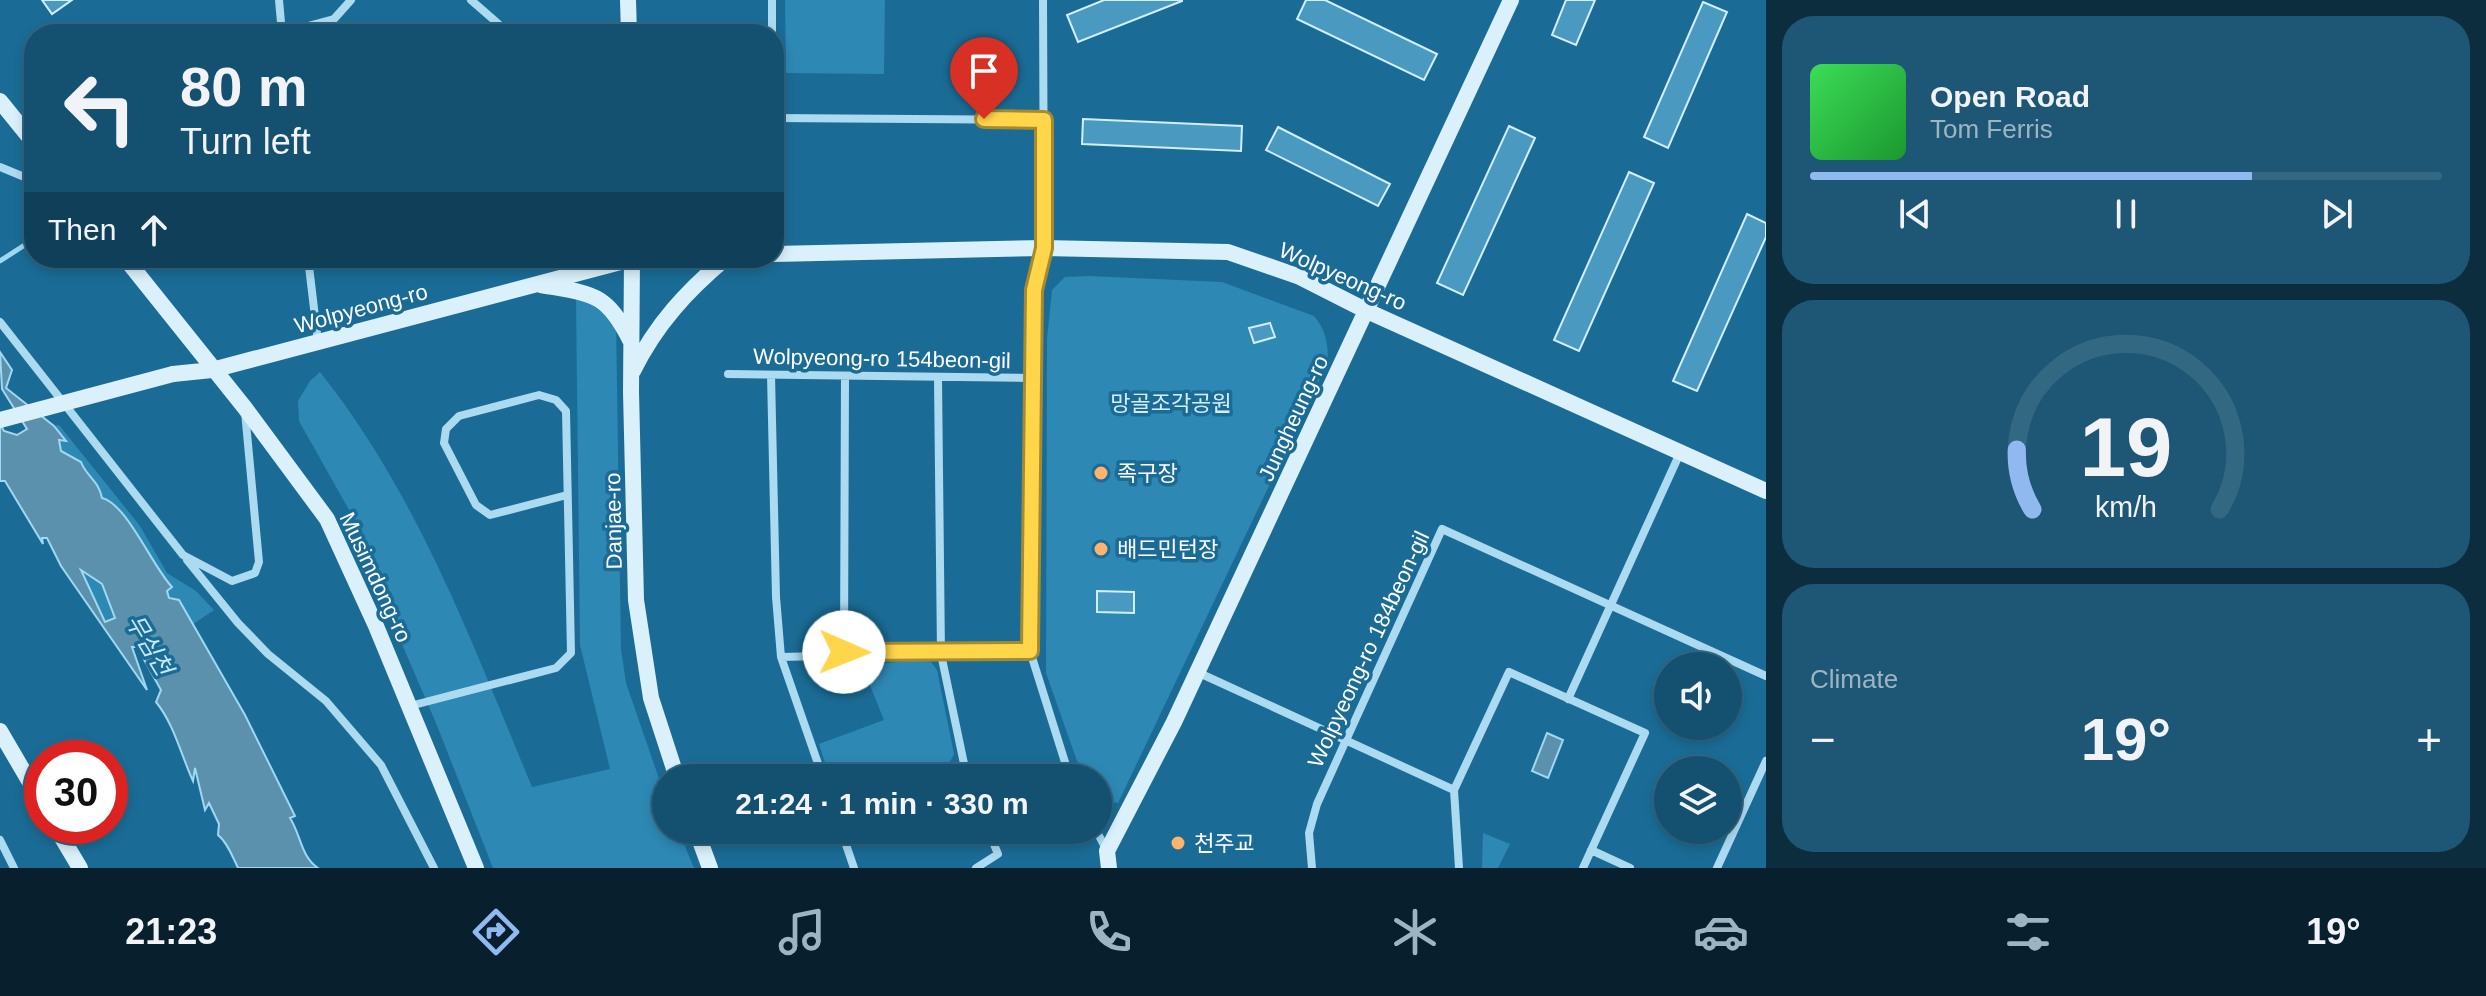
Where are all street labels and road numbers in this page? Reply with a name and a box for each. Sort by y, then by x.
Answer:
street label: Wolpyeong-ro [1275,237,1410,316]
street label: Wolpyeong-ro [292,279,430,338]
street label: Wolpyeong-ro 154beon-gil [753,344,1011,373]
street label: Jungheung-ro [1253,351,1333,485]
street label: Danjae-ro [600,472,627,570]
street label: Musimdong-ro [335,508,417,646]
street label: Wolpyeong-ro 184beon-gil [1303,527,1434,771]

